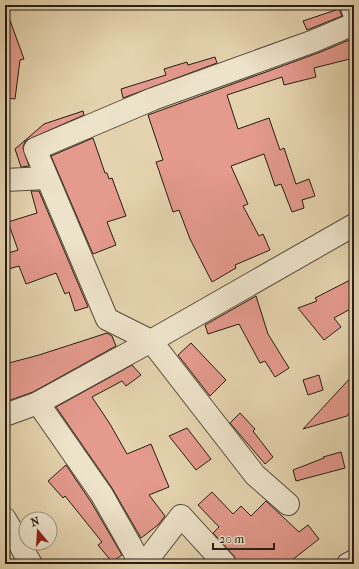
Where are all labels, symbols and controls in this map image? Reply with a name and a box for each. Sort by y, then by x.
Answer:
north arrow [18,511,58,551]
text: N [29,514,42,529]
scale bar [213,525,274,551]
text: 20 m [219,532,244,546]

